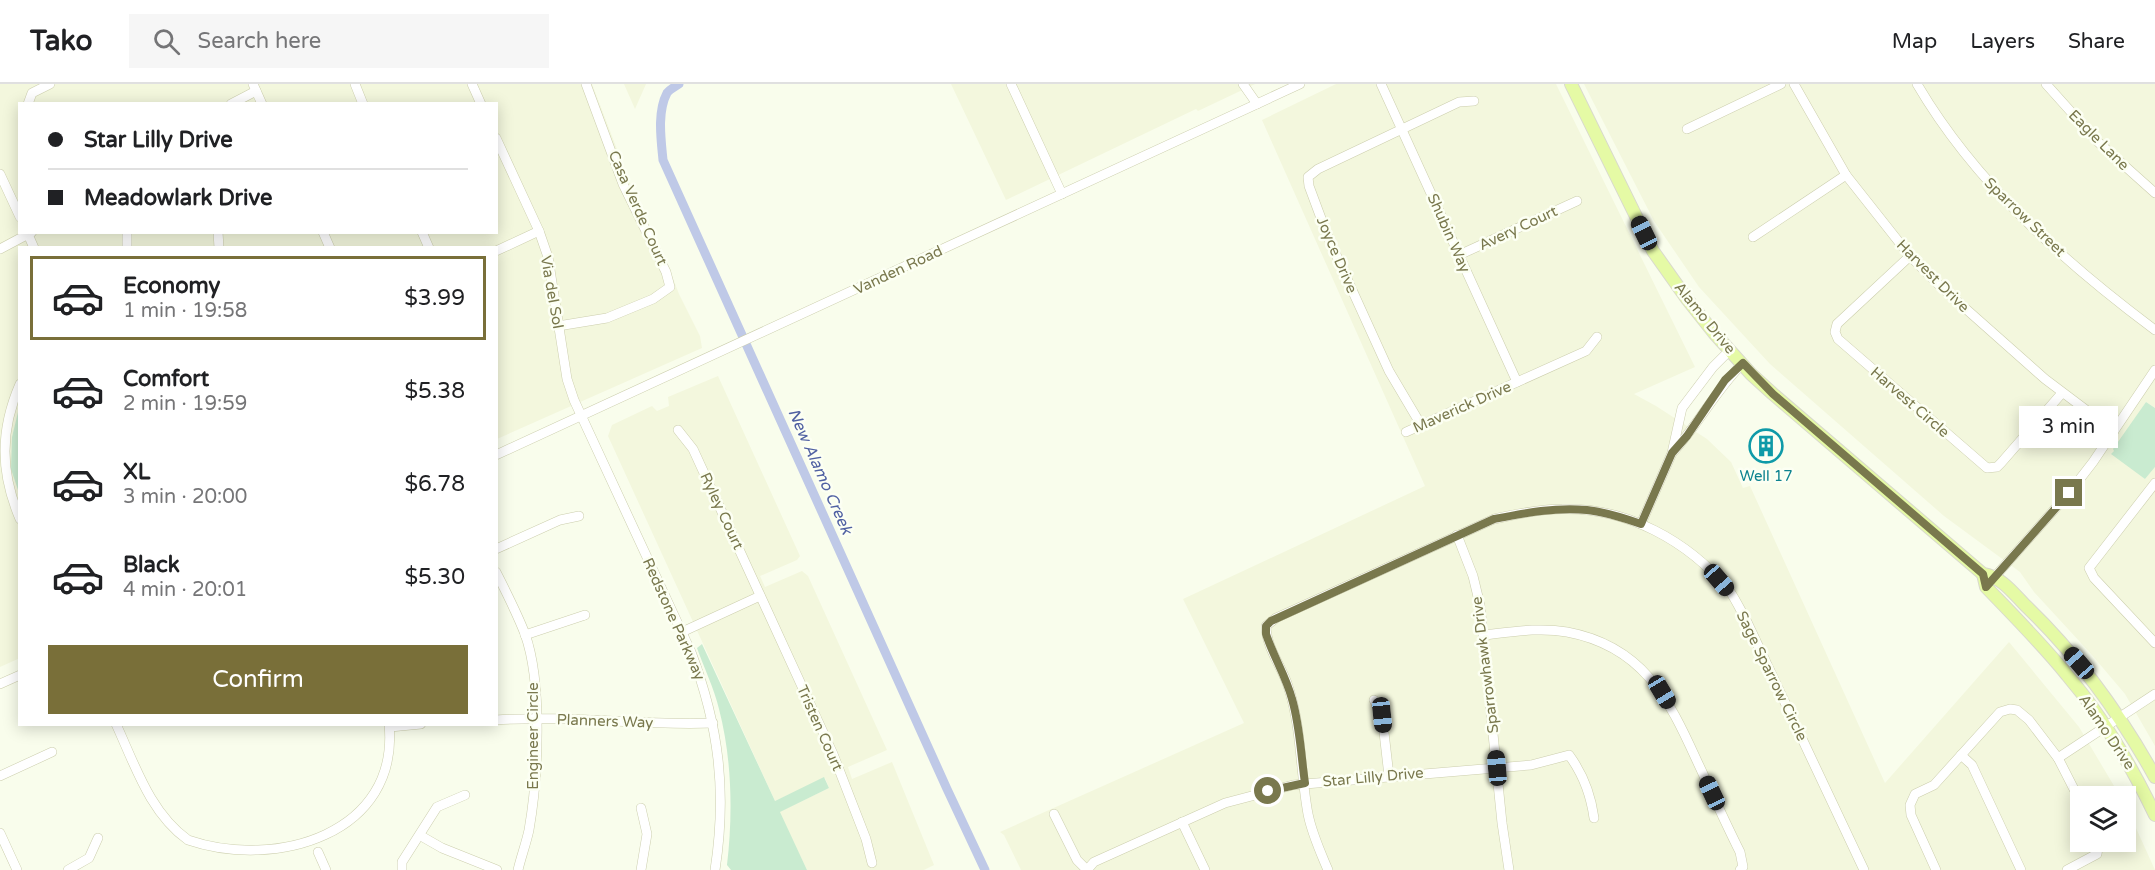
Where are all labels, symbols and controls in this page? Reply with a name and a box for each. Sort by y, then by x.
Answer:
search box [129,14,549,68]
text: Tako [30,24,93,58]
icon: search [150,25,183,58]
text: Search here [198,28,321,54]
text: Map [1892,29,1937,54]
text: Layers [1970,29,2035,54]
text: Share [2068,29,2125,54]
street label: Eagle Lane [2065,106,2133,174]
text: Star Lilly Drive [84,127,233,153]
street label: Casa Verde Court [605,148,671,268]
street label: Sparrow Street [1981,174,2070,260]
text: Meadowlark Drive [84,185,272,211]
street label: Shubin Way [1424,191,1474,275]
street label: Avery Court [1476,202,1560,254]
car [1628,213,1660,253]
street label: Joyce Drive [1313,214,1361,296]
street label: Harvest Drive [1893,236,1973,316]
street label: Vanden Road [851,242,945,298]
street label: Via del Sol [537,254,567,330]
icon: car [51,271,105,325]
text: Economy [123,273,220,299]
street label: Alamo Drive [1671,279,1739,357]
text: $3.99 [404,285,465,311]
text: 1 min · 19:58 [123,299,247,323]
street label: Harvest Circle [1867,363,1953,441]
icon: car [51,364,105,418]
text: Comfort [123,366,209,392]
street label: Maverick Drive [1410,377,1514,437]
text: $5.38 [404,378,465,404]
text: 2 min · 19:59 [123,392,247,416]
water label: New Alamo Creek [783,405,857,539]
callout: 3 min [2020,406,2118,448]
text: 3 min [2042,415,2095,439]
building icon: Well 17 [1748,428,1784,464]
icon: car [51,457,105,511]
text: XL [123,459,150,485]
place label: Well 17 [1739,467,1793,485]
street label: Ryley Court [696,470,748,553]
text: $6.78 [404,471,465,497]
route end [2055,479,2082,506]
text: 3 min · 20:00 [123,485,247,509]
icon: car [51,550,105,604]
text: Black [123,552,180,578]
street label: Redstone Parkway [639,555,709,683]
car [1700,561,1738,599]
text: $5.30 [404,564,465,590]
text: 4 min · 20:01 [123,578,247,602]
street label: Sparrowhawk Drive [1468,596,1502,734]
street label: Sage Sparrow Circle [1733,608,1811,744]
car [2060,644,2098,682]
button: Confirm [48,645,468,714]
car [1645,672,1679,712]
street label: Engineer Circle [524,682,542,790]
street label: Tristen Court [793,682,847,774]
street label: Alamo Drive [2075,691,2139,773]
car [1371,696,1393,734]
street label: Planners Way [556,710,654,732]
car [1486,749,1508,787]
street label: Star Lilly Drive [1322,764,1424,790]
car [1696,773,1728,813]
route start [1254,777,1281,804]
map controls [2070,786,2136,852]
button: layers [2070,786,2136,852]

